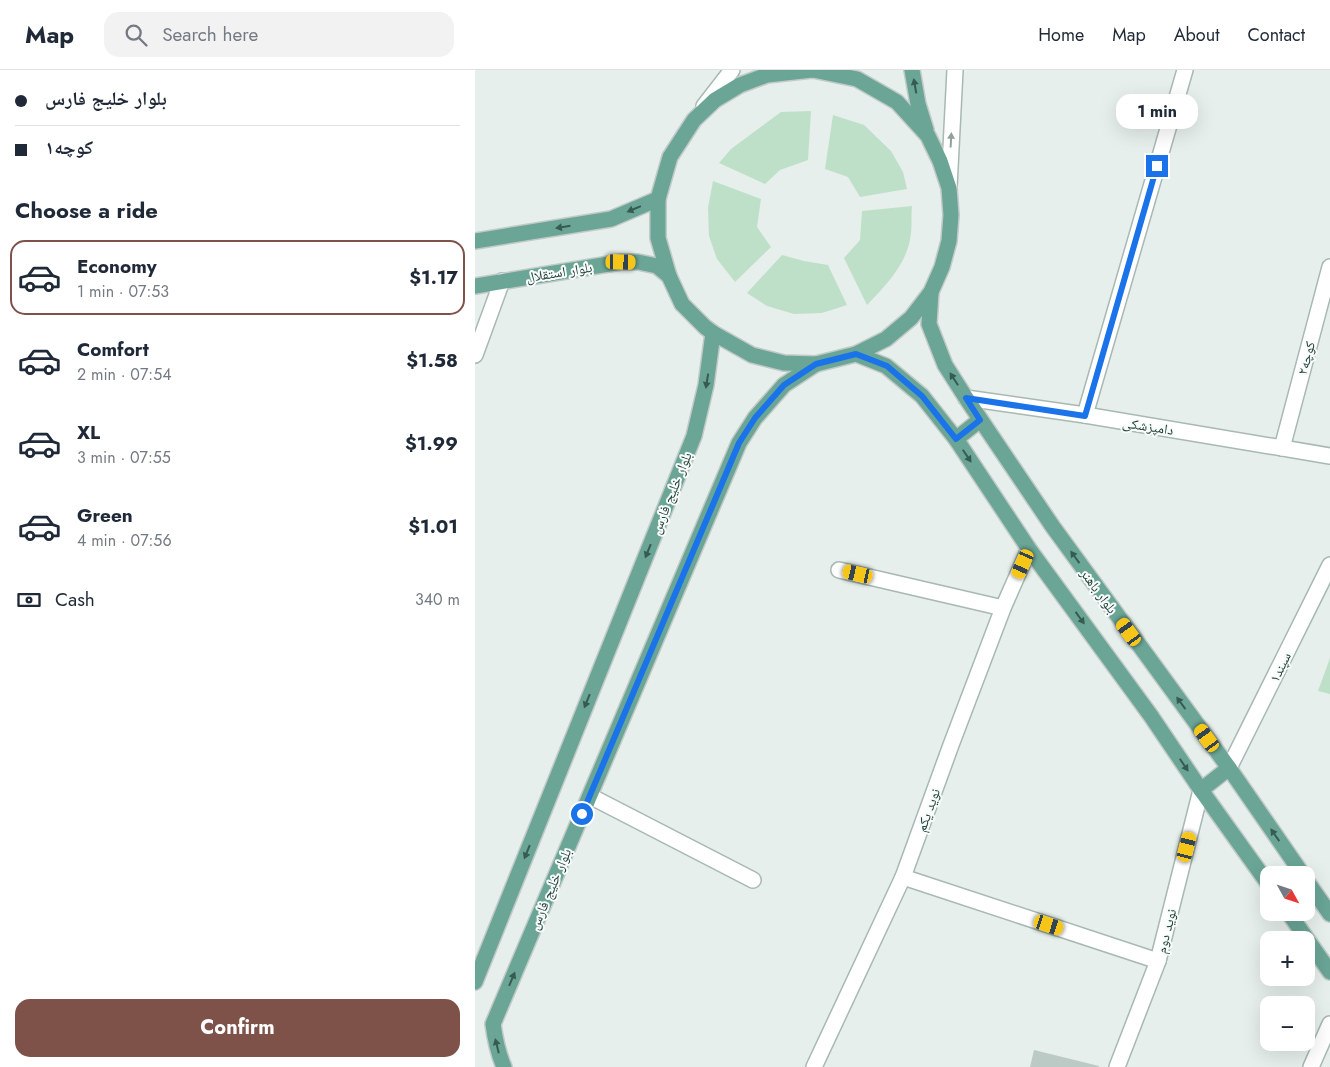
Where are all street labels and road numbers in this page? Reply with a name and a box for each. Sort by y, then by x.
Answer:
street label: بلوار استقلال [525,257,594,287]
street label: کوچه۲ [1292,339,1320,377]
street label: دامپزشکی [1121,412,1175,440]
street label: بلوار خلیج فارس [645,449,697,537]
street label: بلوار باهنر [1075,564,1122,618]
street label: سپند۱ [1264,649,1296,685]
street label: نوید یکم [911,785,945,834]
street label: بلوار خلیج فارس [524,845,576,933]
street label: نوید دوم [1151,906,1181,955]

